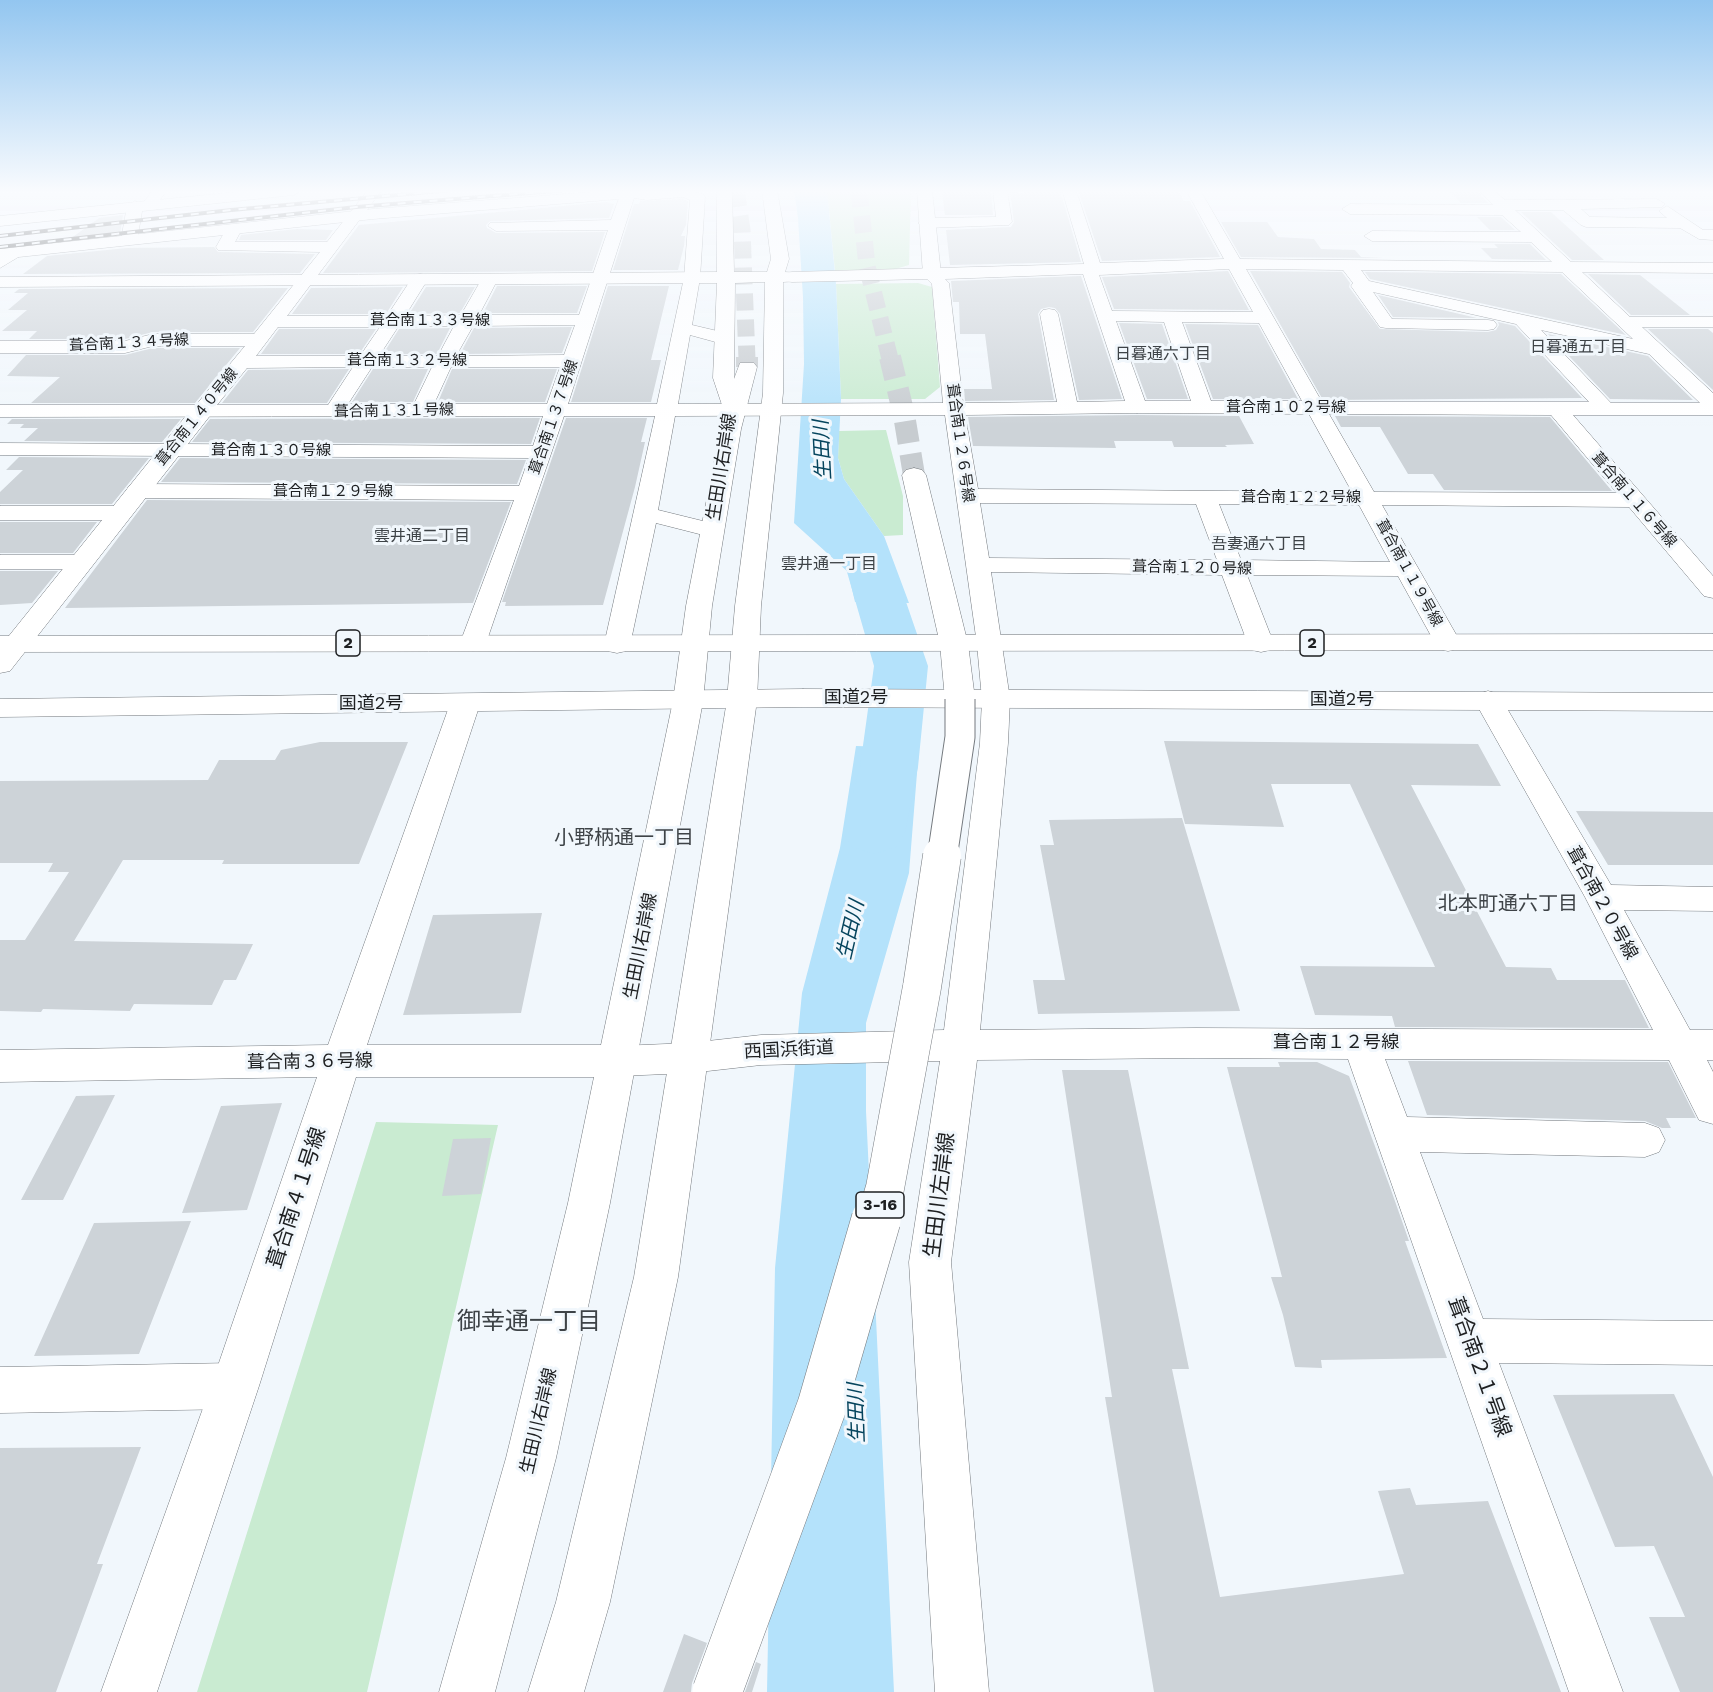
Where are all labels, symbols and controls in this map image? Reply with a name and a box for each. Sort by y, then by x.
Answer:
street label: 葺合南１３３号線 [370,312,490,330]
street label: 葺合南１３４号線 [69,331,189,355]
district label: 日暮通五丁目 [1530,337,1626,357]
district label: 日暮通六丁目 [1115,344,1211,364]
street label: 葺合南１３２号線 [347,352,467,370]
street label: 葺合南１３７号線 [526,357,582,477]
street label: 葺合南１４０号線 [152,365,242,469]
street label: 葺合南１２６号線 [943,382,977,504]
street label: 葺合南１０２号線 [1226,399,1346,417]
street label: 葺合南１３１号線 [334,401,454,421]
street label: 生田川右岸線 [703,412,741,522]
water label: 生田川 [809,419,837,481]
street label: 葺合南１３０号線 [211,442,331,460]
street label: 葺合南１１６号線 [1588,449,1680,551]
street label: 葺合南１２９号線 [273,483,393,501]
street label: 葺合南１２２号線 [1241,489,1361,507]
street label: 葺合南１１９号線 [1372,516,1446,630]
district label: 雲井通二丁目 [374,526,470,546]
district label: 吾妻通六丁目 [1211,534,1307,554]
district label: 雲井通一丁目 [781,554,877,574]
street label: 葺合南１２０号線 [1132,558,1252,578]
road number: 2 [336,630,360,656]
road number: 2 [1300,630,1324,656]
street label: 国道2号 [824,687,888,709]
street label: 国道2号 [1310,689,1374,711]
street label: 国道2号 [339,693,403,715]
district label: 小野柄通一丁目 [554,826,694,850]
street label: 葺合南２０号線 [1562,843,1642,963]
street label: 生田川右岸線 [620,891,662,1001]
district label: 北本町通六丁目 [1438,892,1578,916]
water label: 生田川 [833,898,869,962]
street label: 葺合南１２号線 [1273,1032,1399,1054]
street label: 西国浜街道 [743,1037,835,1063]
street label: 葺合南３６号線 [247,1050,373,1074]
street label: 葺合南４１号線 [262,1124,332,1272]
street label: 生田川左岸線 [920,1131,960,1259]
road number: 3-16 [856,1192,904,1218]
street label: 葺合南２１号線 [1442,1294,1516,1440]
district label: 御幸通一丁目 [457,1308,601,1336]
street label: 生田川右岸線 [516,1366,562,1476]
water label: 生田川 [844,1383,870,1443]

